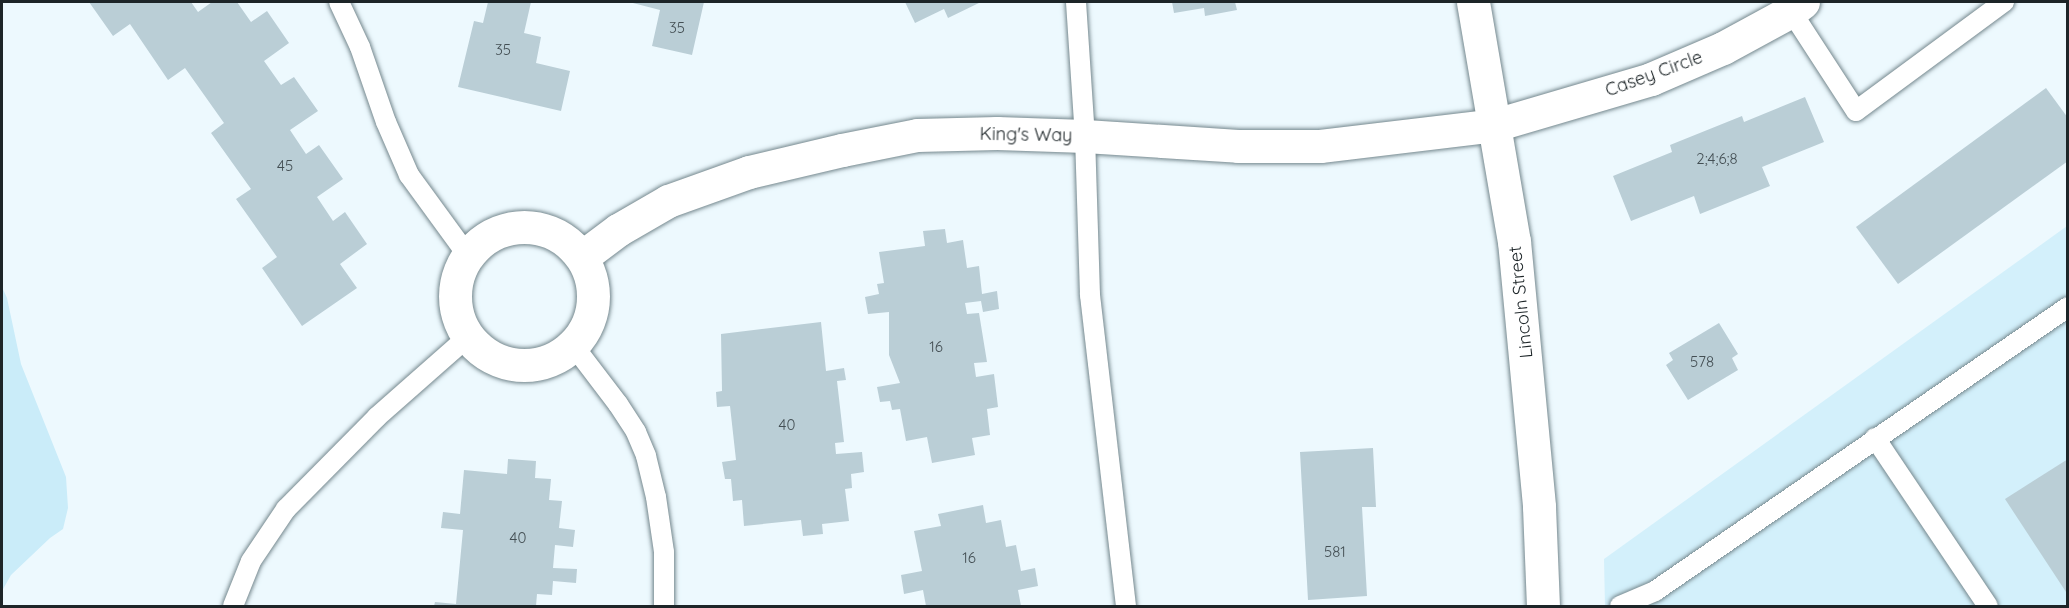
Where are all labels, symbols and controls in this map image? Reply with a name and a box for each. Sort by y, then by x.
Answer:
house number: 35 [669,19,685,37]
house number: 35 [495,41,511,59]
street label: Casey Circle [1602,46,1706,102]
street label: King's Way [979,123,1073,147]
house number: 2;4;6;8 [1696,150,1738,168]
house number: 45 [277,157,293,175]
street label: Lincoln Street [1504,245,1538,359]
house number: 16 [929,338,943,356]
house number: 578 [1690,353,1714,371]
house number: 40 [779,416,795,434]
house number: 40 [510,529,526,547]
house number: 581 [1324,543,1346,561]
house number: 16 [962,549,976,567]

